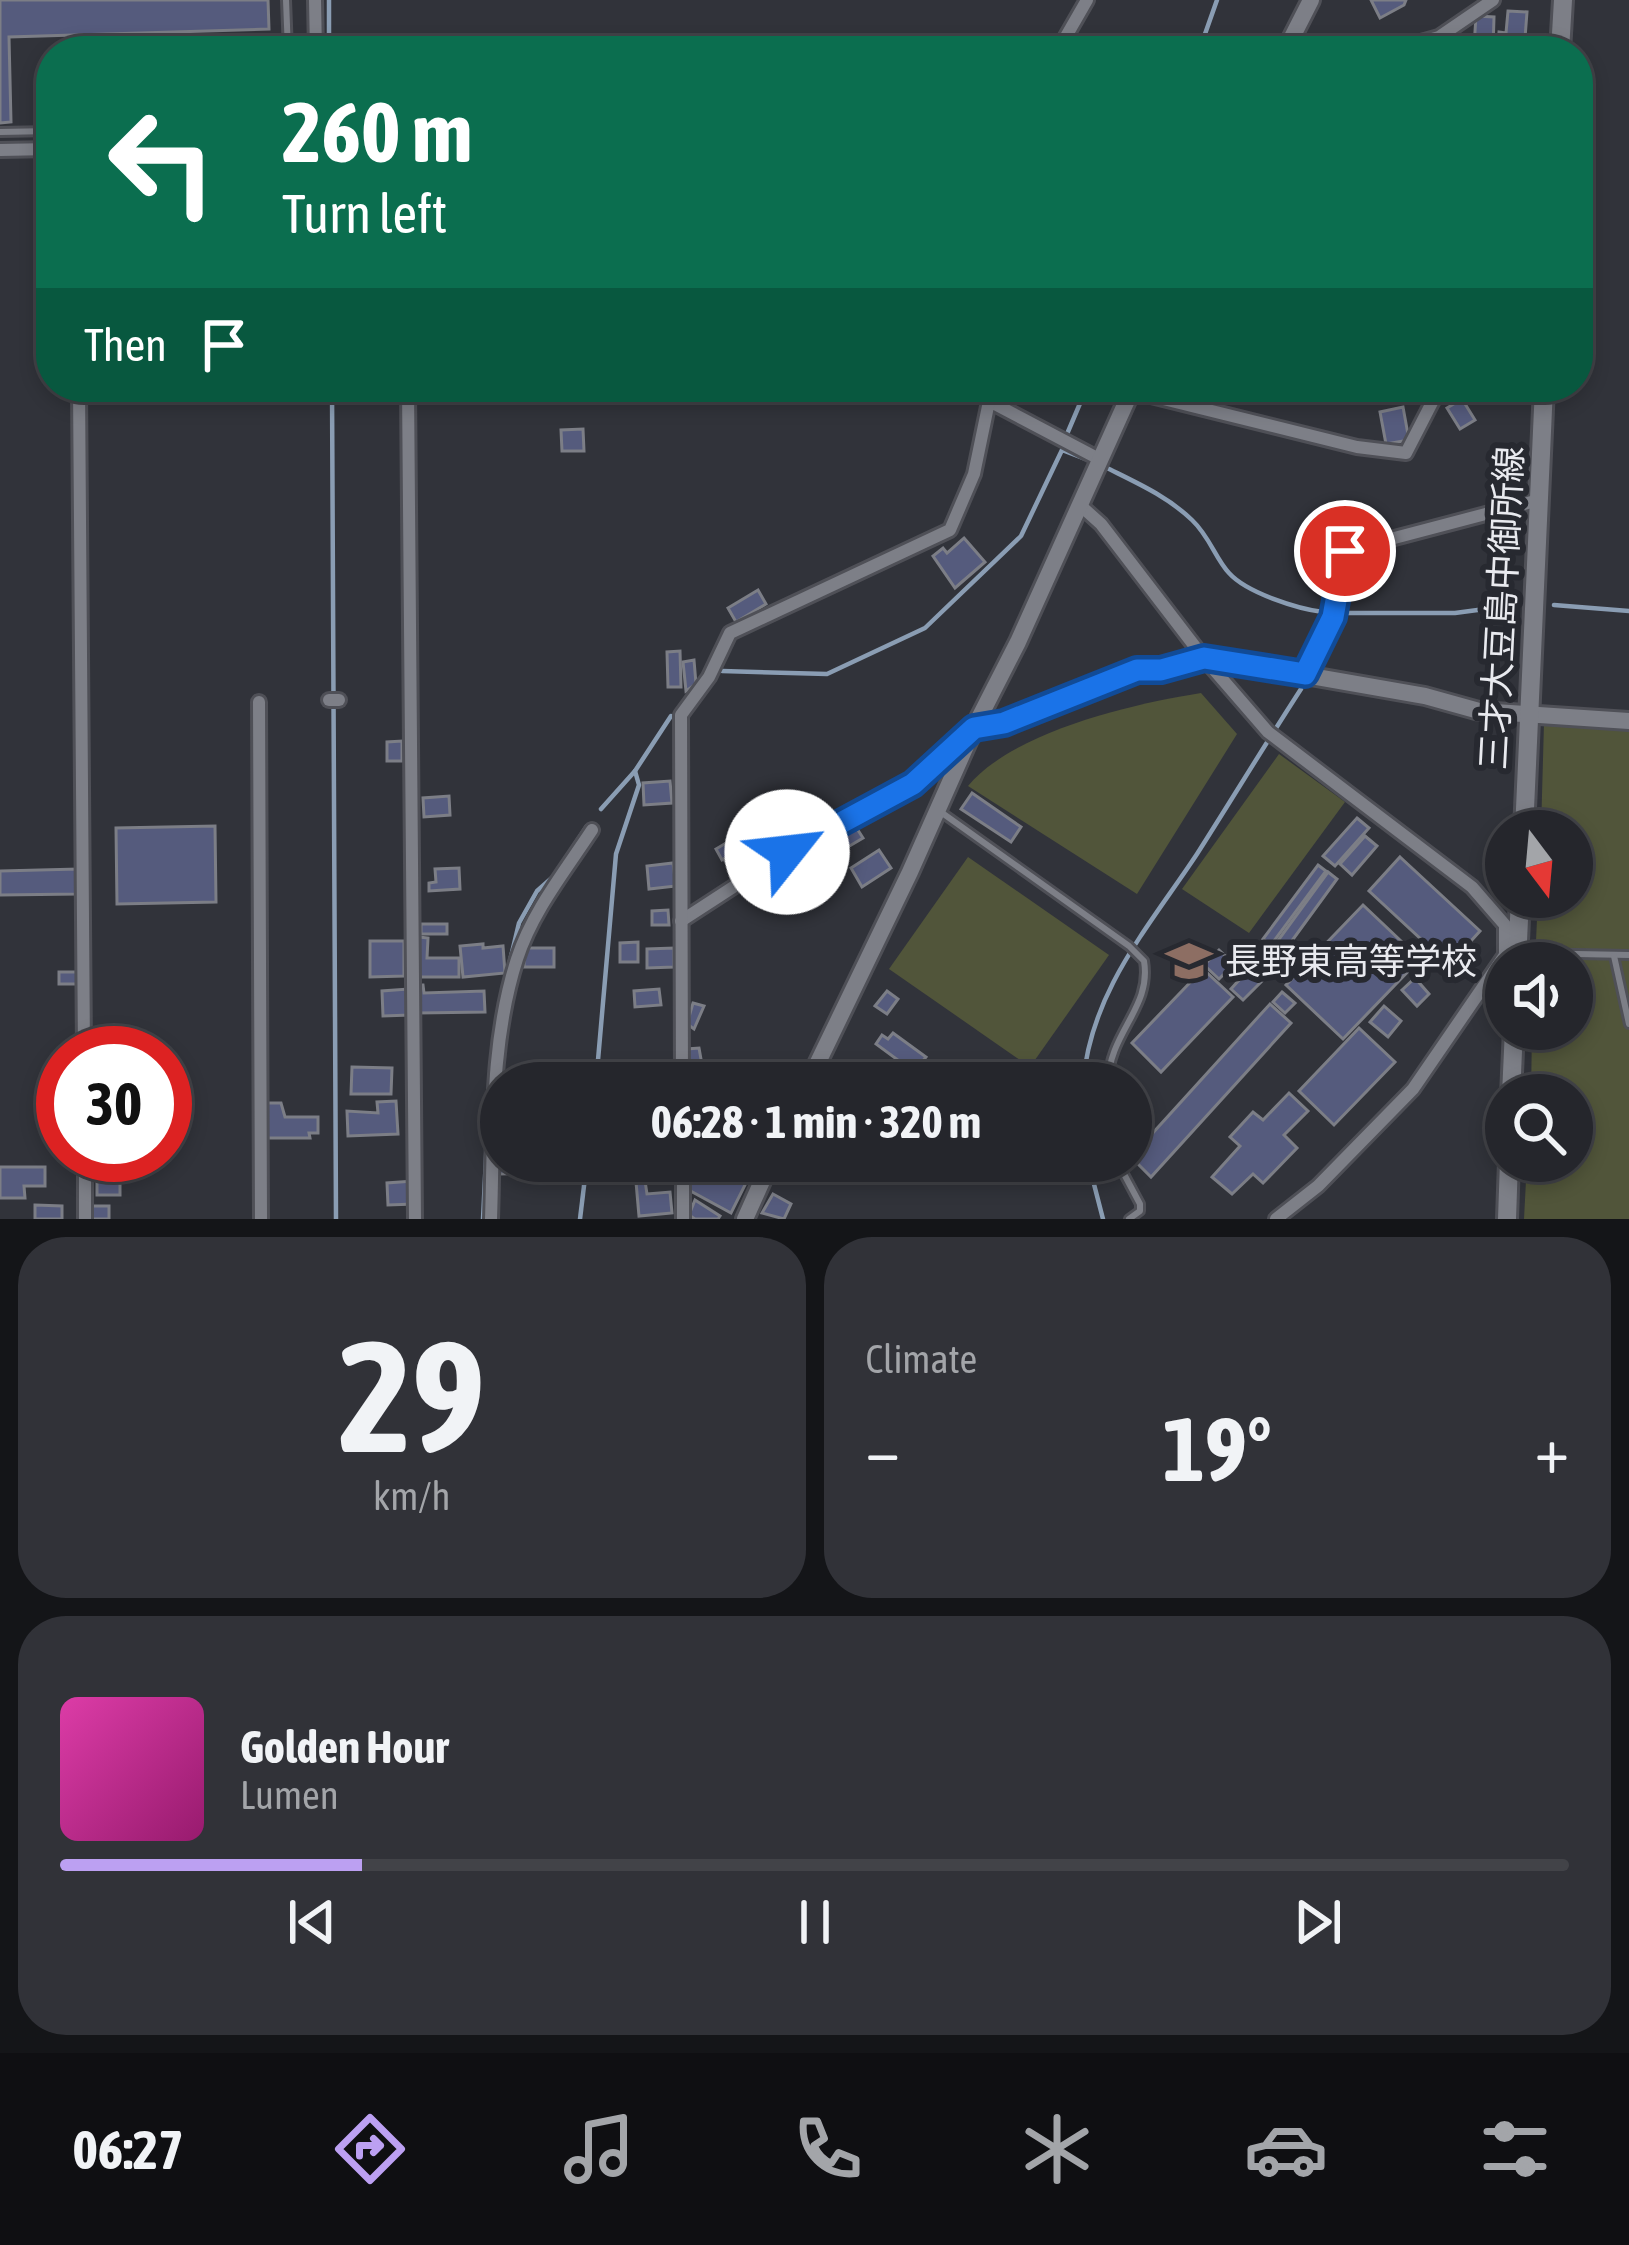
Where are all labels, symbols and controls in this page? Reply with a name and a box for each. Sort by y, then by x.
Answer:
icon: left [84,84,240,240]
text: 260 m [282,84,472,180]
text: Turn left [282,183,447,244]
icon: arrive [191,312,257,378]
text: Then [84,319,167,371]
street label: 三才大豆島中御所線 [1472,445,1530,771]
pin [1294,500,1396,602]
icon: arrive [1312,518,1378,584]
position arrow [724,789,850,915]
north arrow [1485,810,1593,918]
map controls [1485,810,1593,1182]
school or university icon: 長野東高等学校 [1164,936,1214,986]
place label: 長野東高等学校 [1225,940,1477,982]
button: sound [1485,942,1593,1050]
speed limit sign: 30 [36,1026,192,1182]
button: search [1485,1074,1593,1182]
text: 06:28 · 1 min · 320 m [651,1096,981,1148]
text: 29 [338,1306,485,1485]
text: Climate [866,1337,977,1381]
text: 19° [1163,1397,1272,1500]
text: − [866,1411,900,1487]
text: + [1535,1411,1569,1487]
text: km/h [373,1474,450,1518]
text: Golden Hour [240,1721,449,1773]
text: Lumen [240,1773,339,1817]
icon: previous [279,1889,345,1955]
icon: pause [782,1889,848,1955]
icon: next [1285,1889,1351,1955]
icon: directions [328,2107,412,2191]
icon: music [557,2107,641,2191]
icon: phone [786,2107,870,2191]
icon: climate [1015,2107,1099,2191]
icon: car [1244,2107,1328,2191]
icon: filters [1473,2107,1557,2191]
text: 06:27 [72,2119,184,2180]

